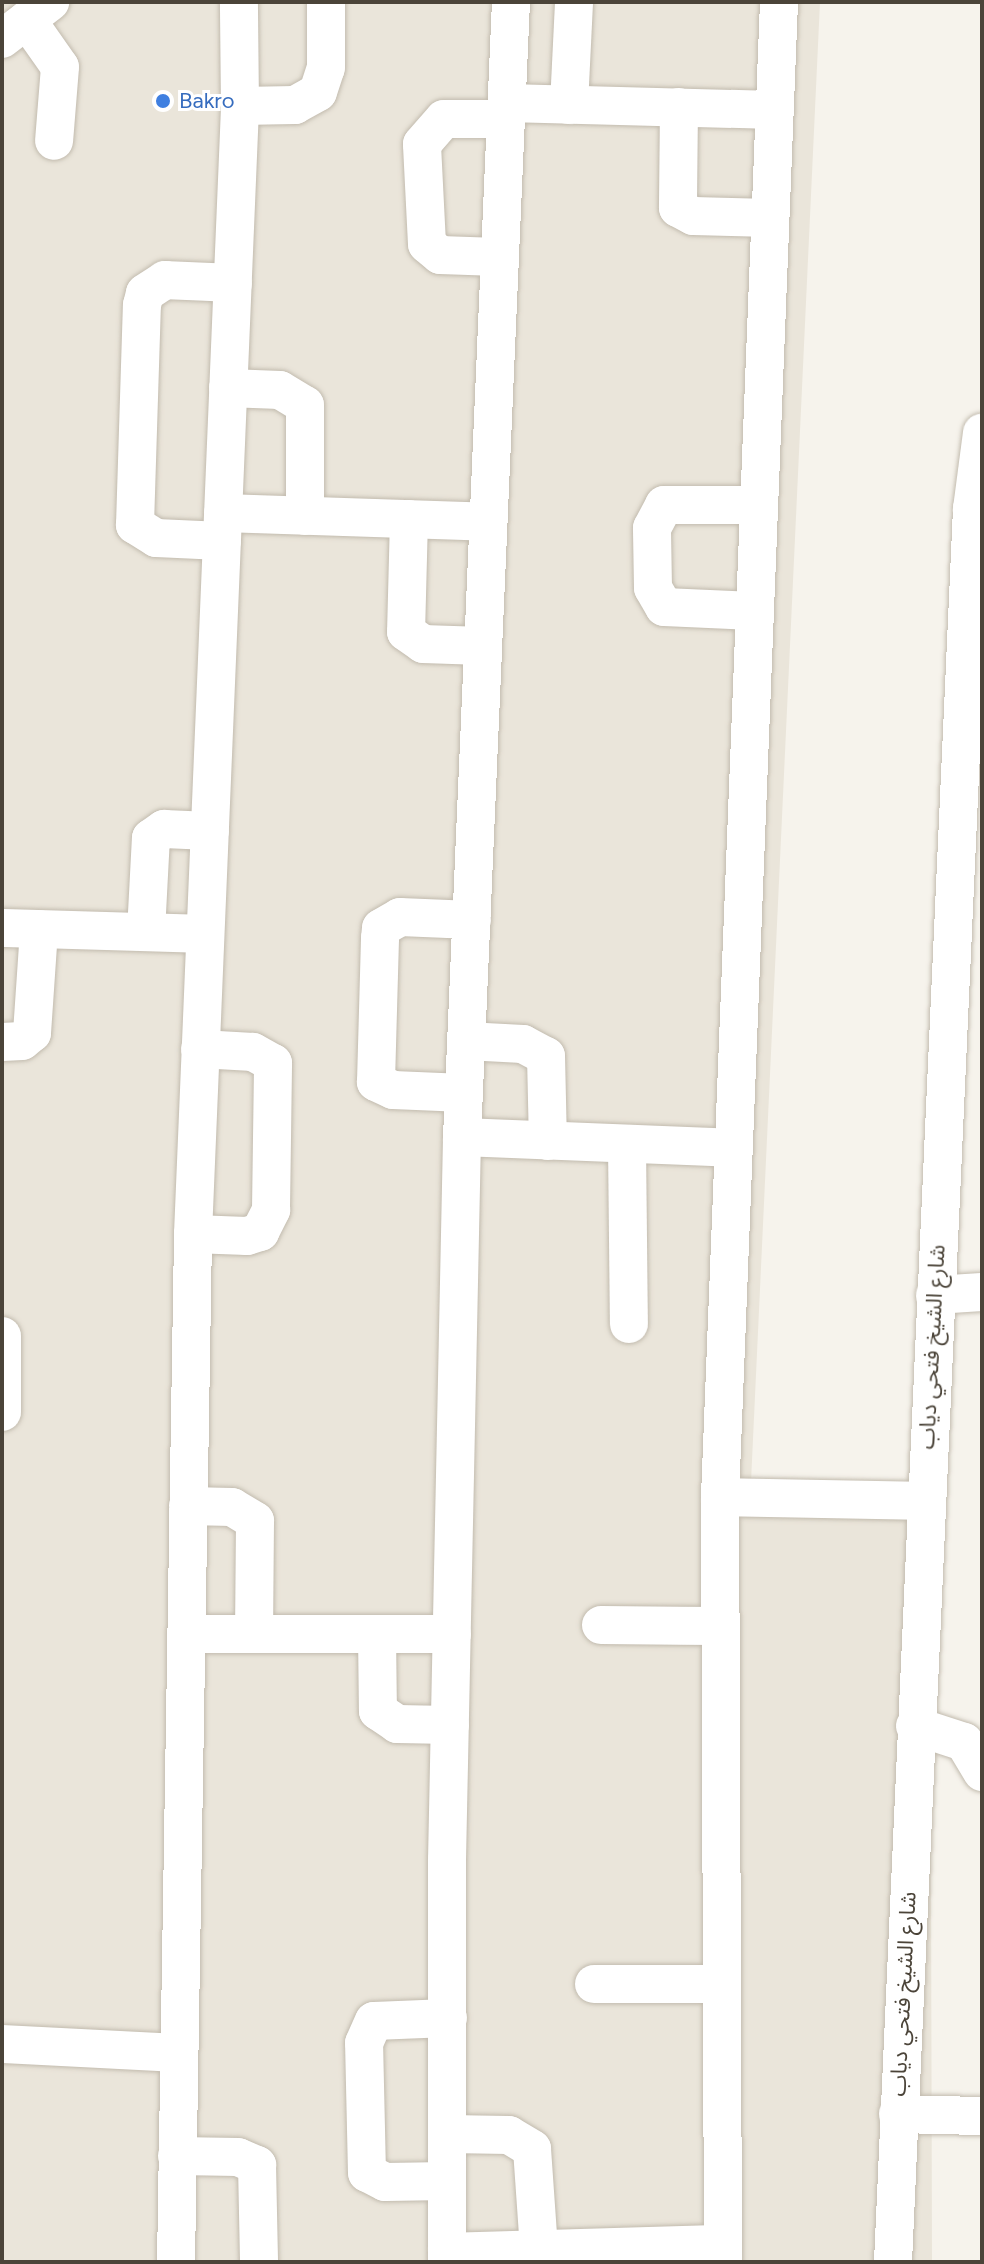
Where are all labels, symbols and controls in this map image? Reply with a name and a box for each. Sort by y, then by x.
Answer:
place label: Bakro [179,88,235,114]
marker: Bakro [154,92,172,110]
street label: شارع الشيخ فتحي دياب [913,1244,951,1450]
street label: شارع الشيخ فتحي دياب [884,1891,922,2097]

